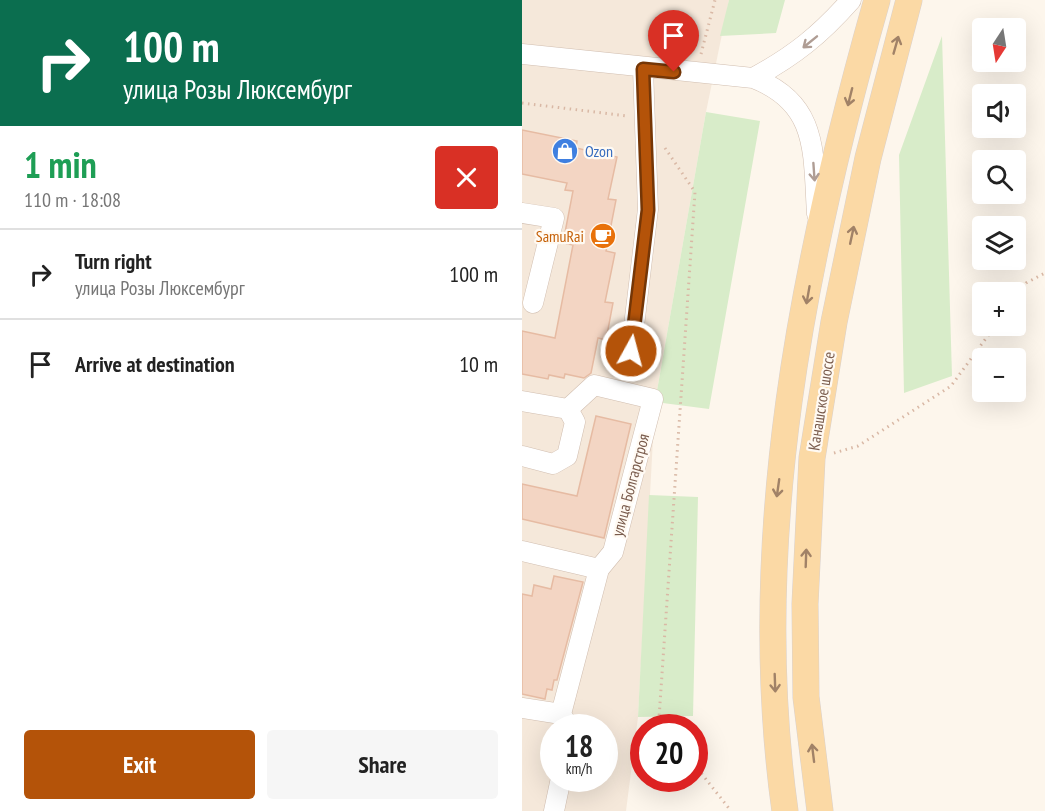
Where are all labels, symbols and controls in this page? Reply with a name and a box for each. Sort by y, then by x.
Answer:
pin [648,10,699,72]
north arrow [972,18,1026,72]
map controls [972,18,1026,402]
text: 100 m [123,19,220,74]
icon: arrive [657,19,690,52]
icon: right [24,24,102,102]
one-way arrow [803,35,819,48]
one-way arrow [891,36,902,55]
text: улица Розы Люксембург [123,72,352,106]
button: sound [972,84,1026,138]
one-way arrow [844,87,856,106]
shop icon: Ozon [550,136,580,166]
text: 1 min [24,141,97,188]
place label: Ozon [585,141,613,161]
button: close [435,146,498,209]
button: search [972,150,1026,204]
one-way arrow [809,161,820,181]
text: 110 m · 18:08 [24,187,121,213]
button: layers [972,216,1026,270]
cafe icon: SamuRai [588,221,618,251]
place label: SamuRai [536,226,584,246]
one-way arrow [847,226,858,246]
text: Turn right [75,247,152,275]
icon: right [24,258,57,291]
text: 100 m [449,260,498,288]
text: улица Розы Люксембург [75,275,245,301]
button: + [972,282,1026,336]
one-way arrow [802,285,813,305]
position arrow [599,319,663,383]
icon: arrive [24,348,57,381]
button: − [972,348,1026,402]
text: Arrive at destination [75,350,235,378]
text: 10 m [459,350,498,378]
street label: Канашское шоссе [803,350,839,452]
street label: улица Болгарстроя [607,431,653,539]
one-way arrow [773,478,784,497]
one-way arrow [801,549,812,569]
one-way arrow [769,672,780,692]
speed limit sign: 20 [630,714,708,792]
text: 18 [565,726,593,765]
button: Exit [24,730,255,799]
button: Share [267,730,498,799]
one-way arrow [807,743,818,763]
text: km/h [566,759,592,778]

